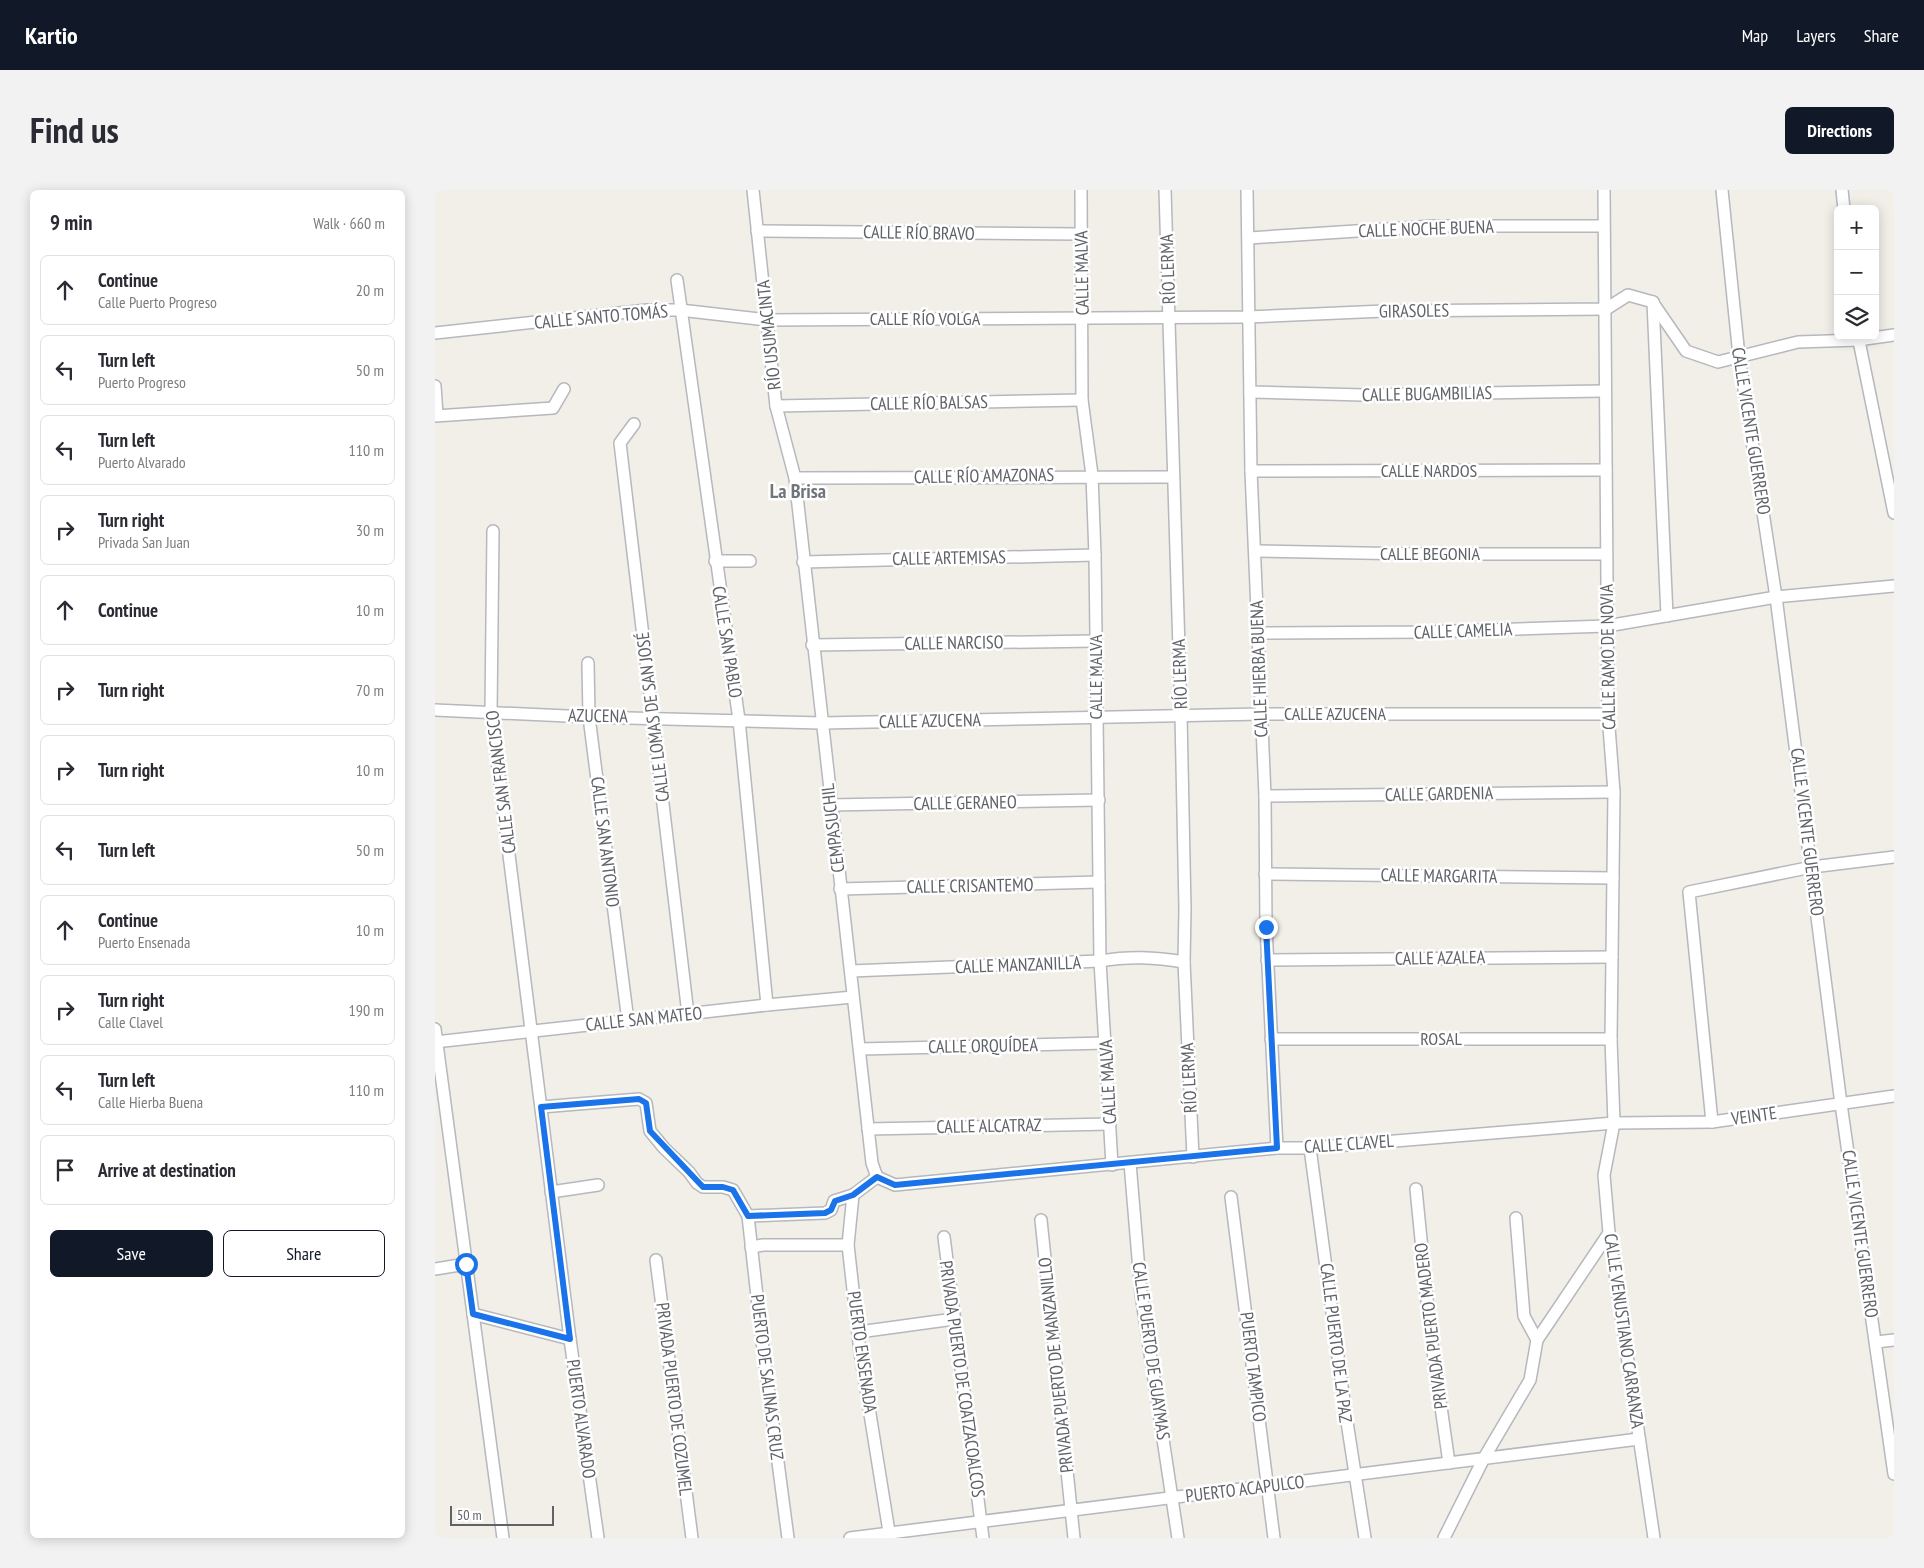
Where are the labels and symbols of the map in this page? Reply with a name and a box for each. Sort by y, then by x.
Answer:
street label: CALLE NOCHE BUENA [1358,215,1495,242]
street label: CALLE RÍO BRAVO [863,220,975,245]
street label: CALLE MALVA [1069,230,1094,316]
street label: RÍO LERMA [1155,233,1180,305]
street label: RÍO USUMACINTA [751,279,786,391]
street label: GIRASOLES [1379,298,1450,323]
street label: CALLE SANTO TOMÁS [533,299,669,334]
street label: CALLE RÍO VOLGA [870,307,981,330]
street label: CALLE VICENTE GUERRERO [1727,346,1776,516]
street label: CALLE BUGAMBILIAS [1362,381,1492,406]
street label: CALLE RÍO BALSAS [870,390,988,415]
street label: CALLE NARDOS [1381,459,1478,482]
street label: CALLE RÍO AMAZONAS [914,463,1055,488]
district label: La Brisa [770,478,826,504]
street label: CALLE BEGONIA [1380,542,1481,565]
street label: CALLE ARTEMISAS [892,545,1006,570]
street label: CALLE RAMO DE NOVIA [1595,583,1620,730]
street label: CALLE SAN PABLO [707,584,748,700]
street label: CALLE HIERBA BUENA [1245,600,1272,738]
street label: CALLE CAMELIA [1413,617,1513,644]
street label: CALLE NARCISO [904,630,1004,655]
street label: CALLE LOMAS DE SAN JOSÉ [631,631,674,803]
street label: CALLE MALVA [1084,634,1107,719]
street label: RÍO LERMA [1167,638,1192,710]
street label: CALLE AZUCENA [1284,702,1387,725]
street label: AZUCENA [568,703,629,728]
street label: CALLE AZUCENA [879,708,982,733]
street label: CALLE SAN FRANCISCO [480,709,521,855]
street label: CALLE VICENTE GUERRERO [1786,747,1829,917]
street label: CALLE SAN ANTONIO [586,775,625,909]
street label: CALLE GARDENIA [1385,781,1494,806]
street label: CEMPASUCHIL [816,782,849,874]
street label: CALLE GERANEO [913,790,1017,815]
street label: CALLE MARGARITA [1380,863,1498,888]
street label: CALLE CRISANTEMO [906,873,1034,898]
route end [1255,916,1278,939]
street label: CALLE AZALEA [1395,945,1486,970]
street label: CALLE MANZANILLA [955,951,1082,978]
street label: CALLE SAN MATEO [584,1001,704,1036]
street label: ROSAL [1420,1027,1462,1050]
street label: CALLE ORQUÍDEA [928,1033,1039,1058]
street label: CALLE MALVA [1094,1039,1121,1125]
street label: RÍO LERMA [1175,1042,1202,1114]
street label: VEINTE [1729,1101,1778,1130]
street label: CALLE ALCATRAZ [936,1113,1042,1138]
street label: CALLE CLAVEL [1303,1129,1395,1158]
street label: CALLE VICENTE GUERRERO [1837,1149,1884,1319]
street label: CALLE VENUSTIANO CARRANZA [1599,1232,1650,1430]
street label: PRIVADA PUERTO MADERO [1409,1242,1452,1410]
route start [455,1253,478,1276]
street label: PRIVADA PUERTO DE MANZANILLO [1033,1256,1078,1474]
street label: PRIVADA PUERTO DE COATZACOALCOS [934,1259,991,1499]
street label: CALLE PUERTO DE GUAYMAS [1128,1260,1175,1442]
street label: CALLE PUERTO DE LA PAZ [1315,1262,1358,1424]
street label: PUERTO ENSENADA [843,1290,882,1415]
street label: PUERTO DE SALINAS CRUZ [746,1293,789,1461]
street label: PRIVADA PUERTO DE COZUMEL [651,1301,698,1497]
street label: PUERTO TAMPICO [1235,1311,1272,1423]
street label: PUERTO ALVARADO [562,1358,601,1480]
street label: PUERTO ACAPULCO [1184,1470,1306,1507]
scale bar [450,1503,554,1526]

